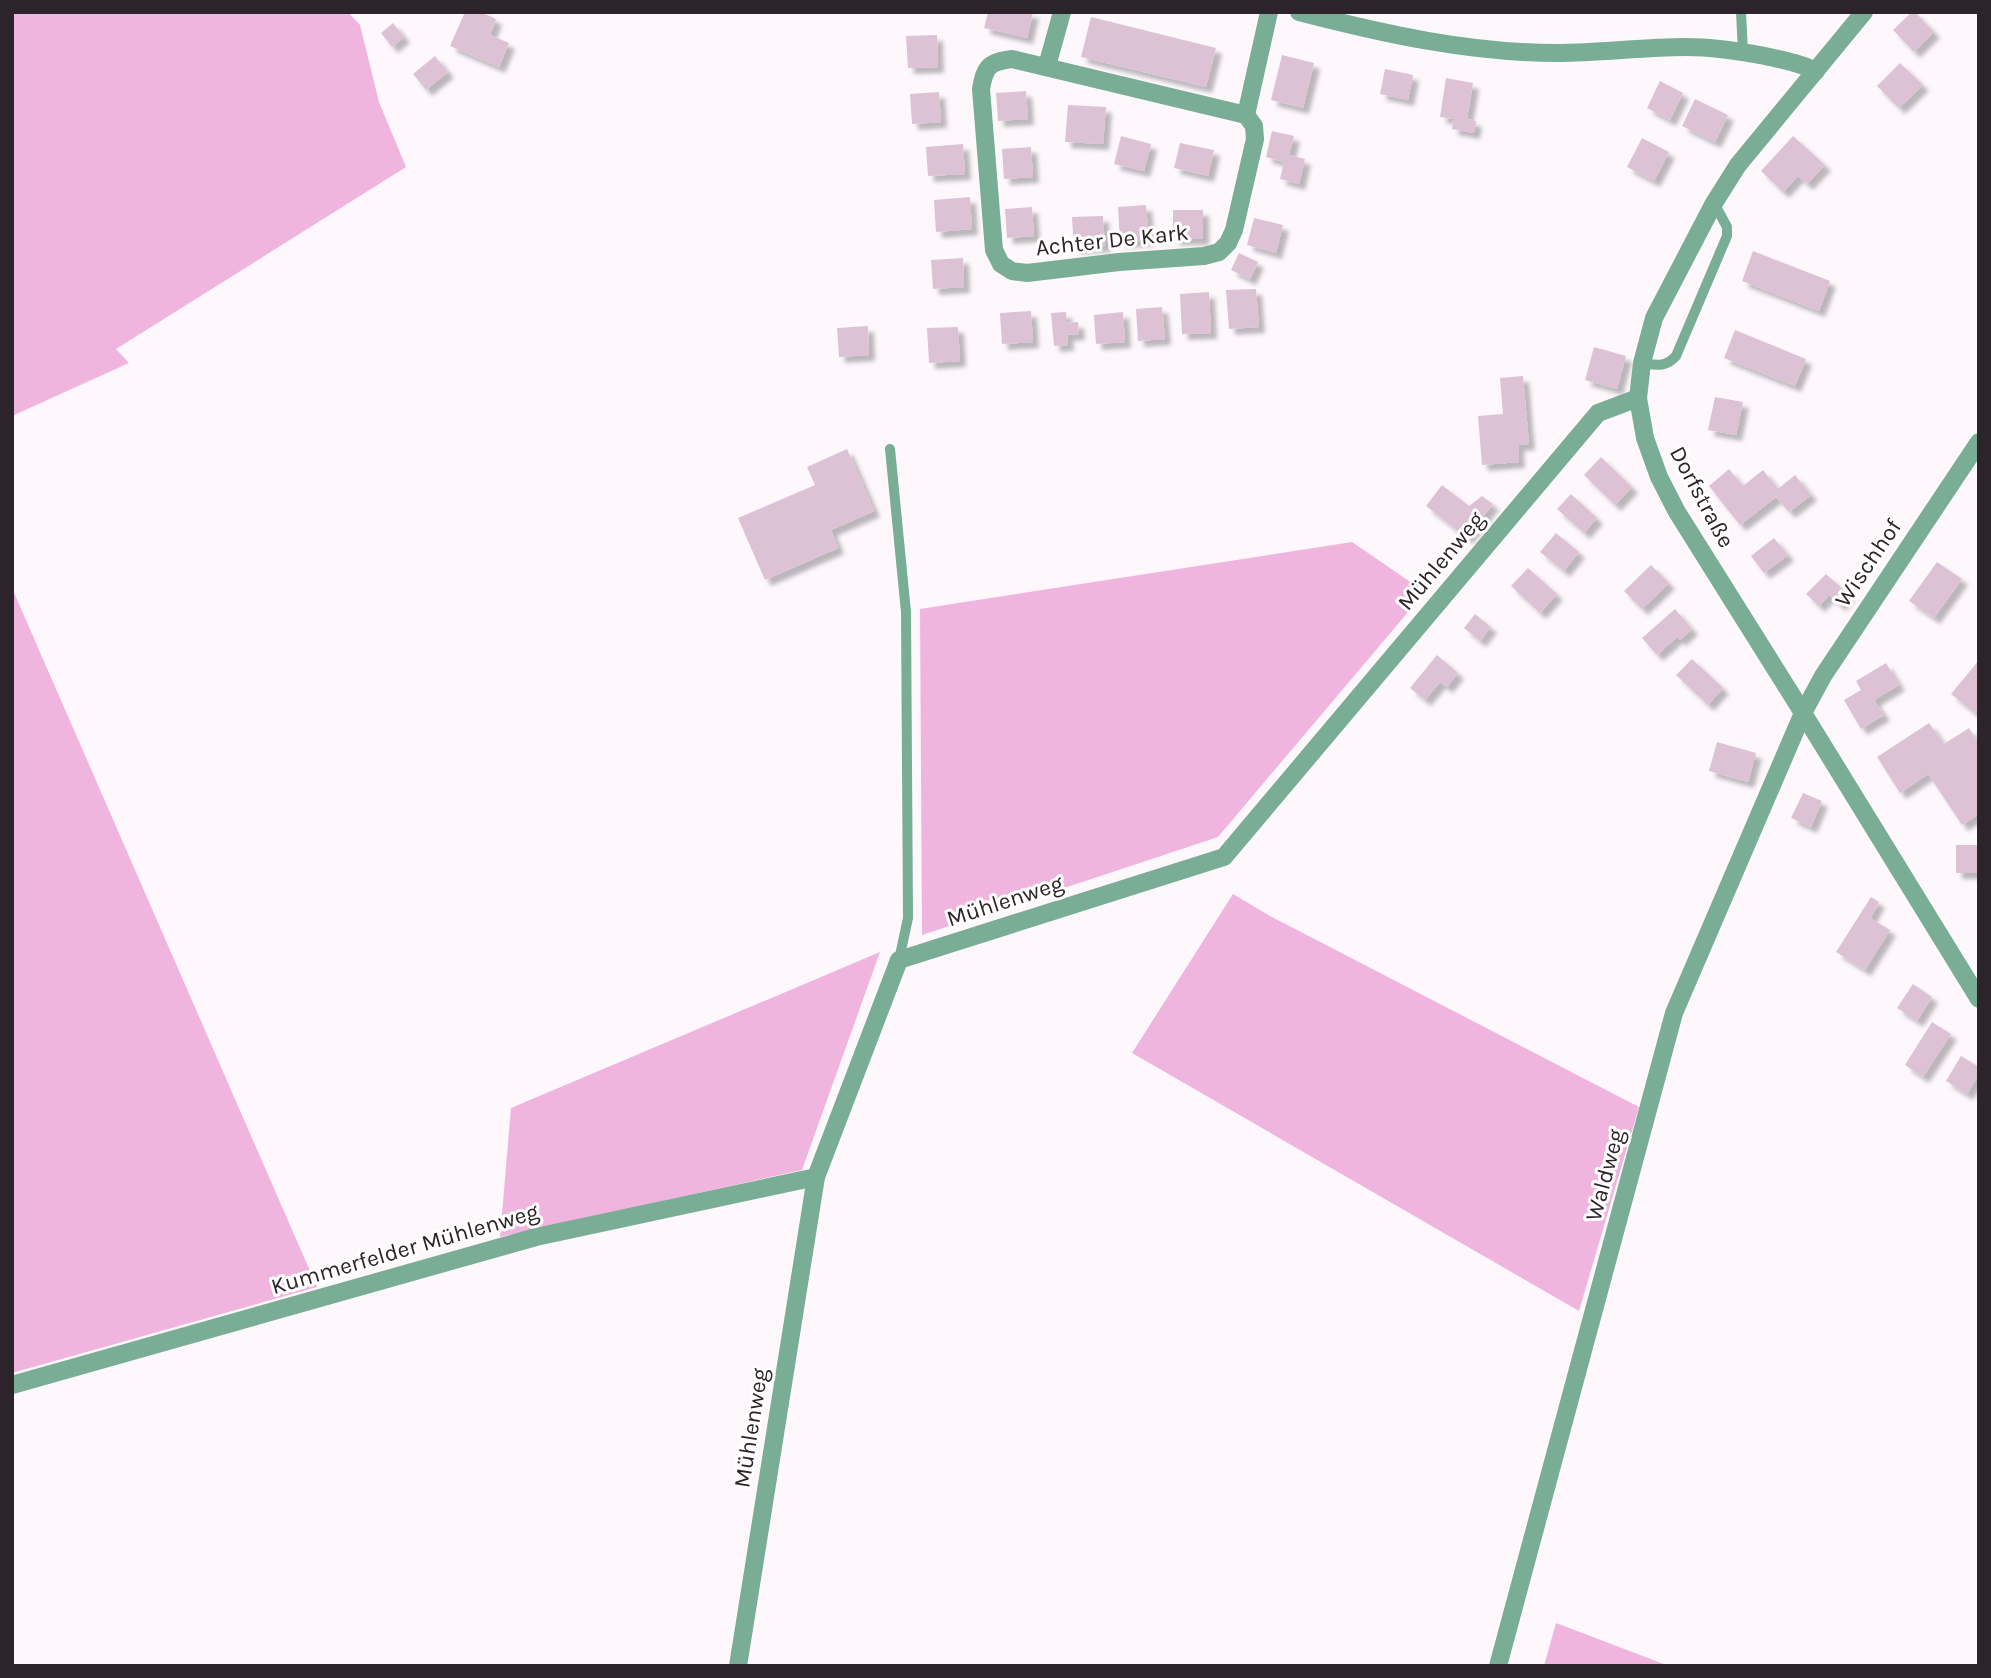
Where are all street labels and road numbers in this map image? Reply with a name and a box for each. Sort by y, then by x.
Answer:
street label: Achter De Kark [1034,219,1190,261]
street label: Dorfstraße [1664,442,1740,552]
street label: Mühlenweg [1392,506,1490,616]
street label: Wischhof [1829,514,1907,612]
street label: Mühlenweg [943,869,1067,933]
street label: Waldweg [1580,1126,1630,1224]
street label: Kummerfelder Mühlenweg [268,1198,542,1300]
street label: Mühlenweg [728,1366,774,1490]

